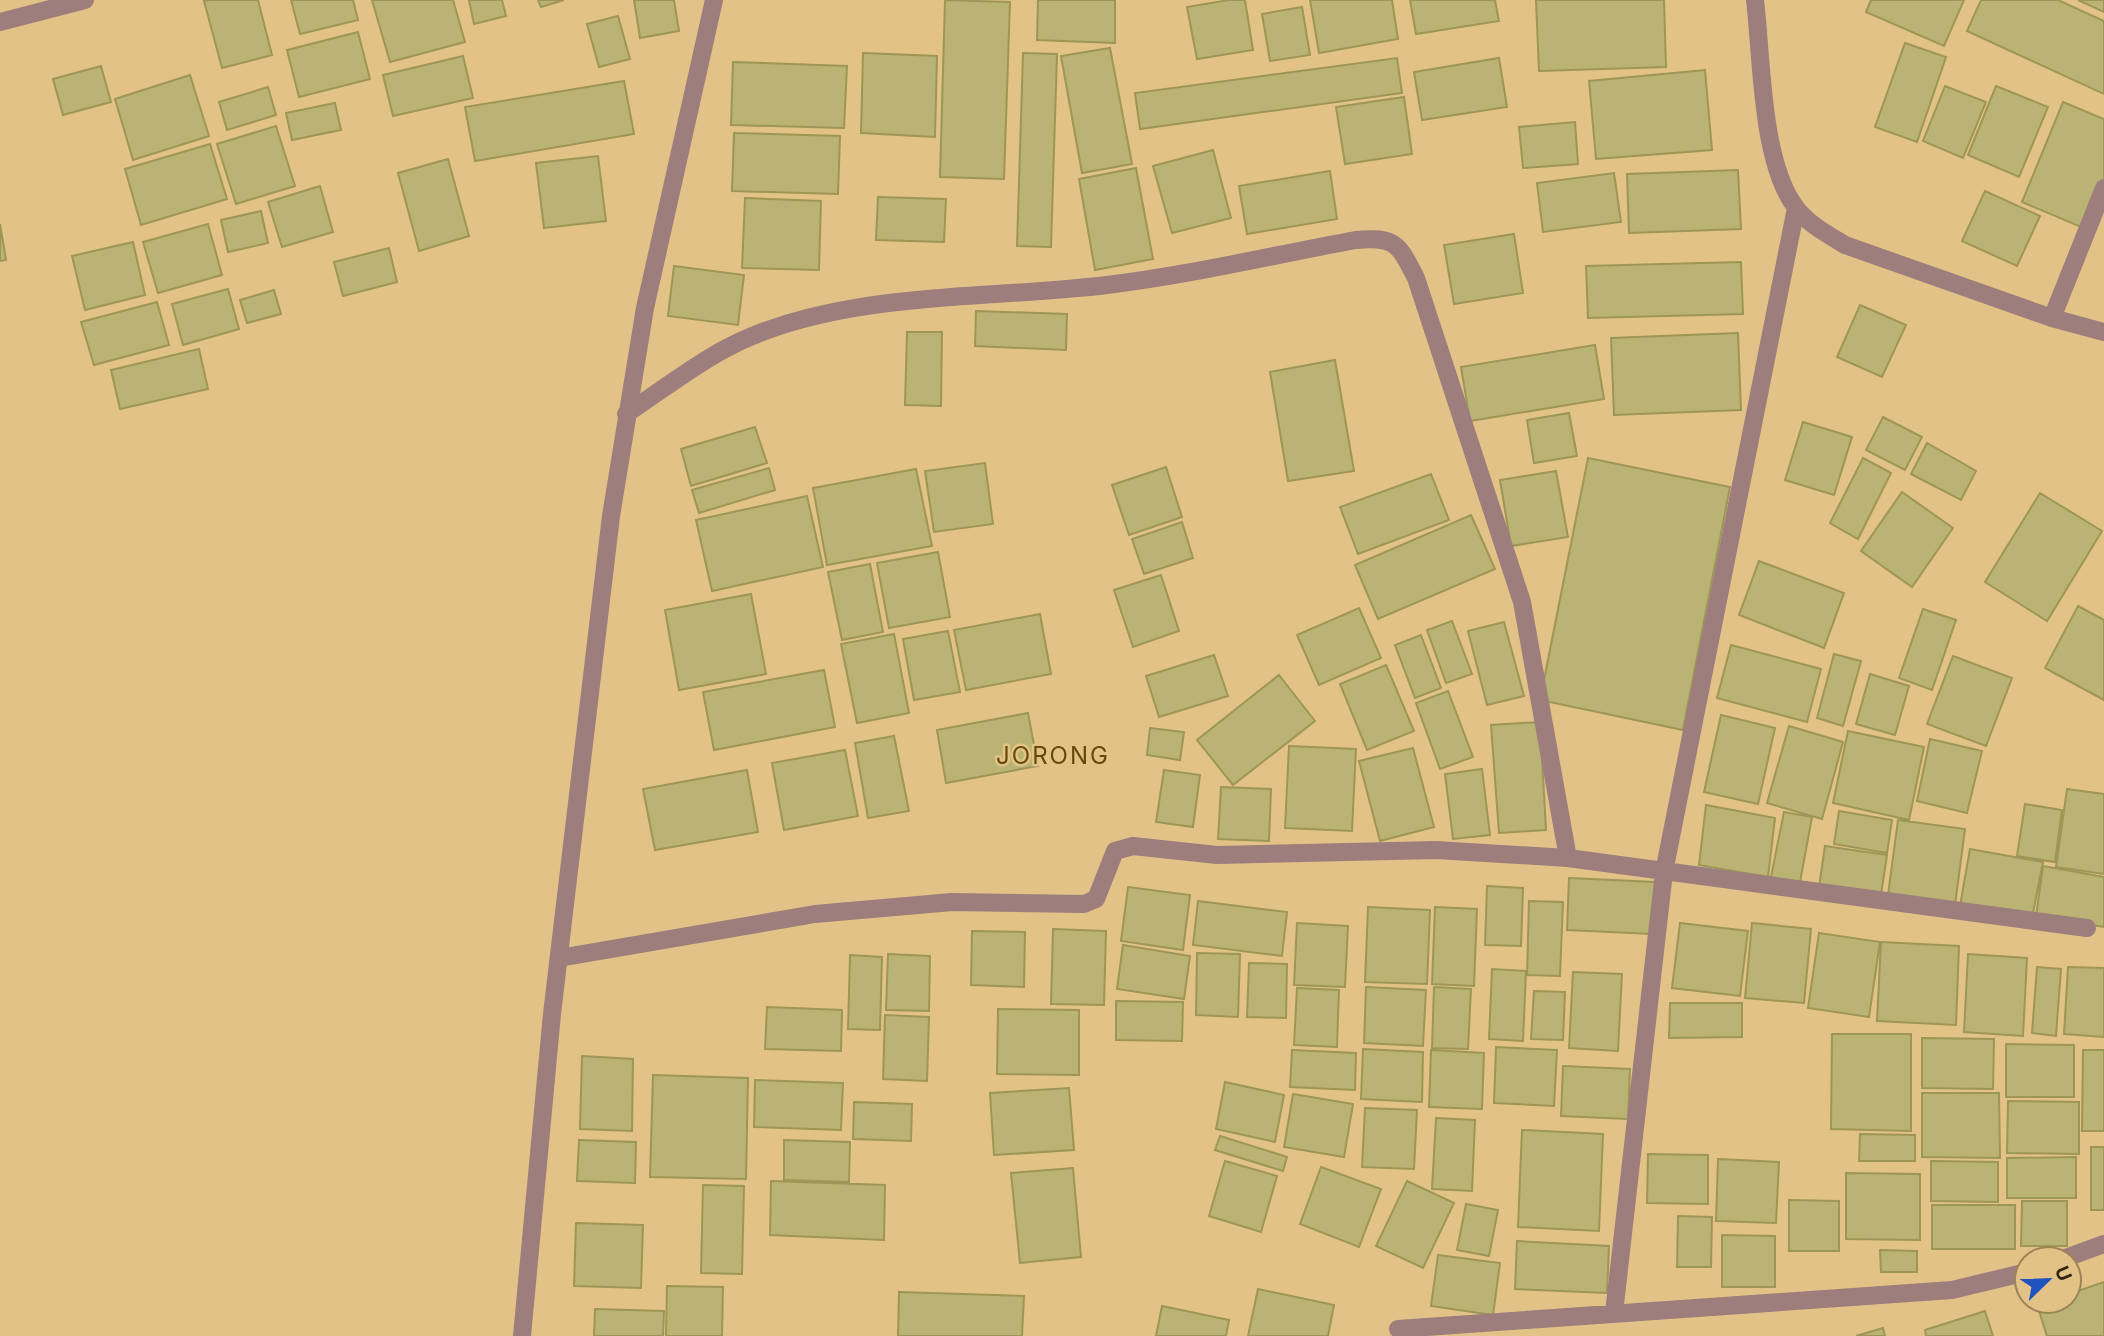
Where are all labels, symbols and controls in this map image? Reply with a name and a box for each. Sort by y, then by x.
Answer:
district label: JORONG [996,741,1110,770]
north arrow [2013,1245,2083,1315]
text: U [2050,1263,2076,1284]

